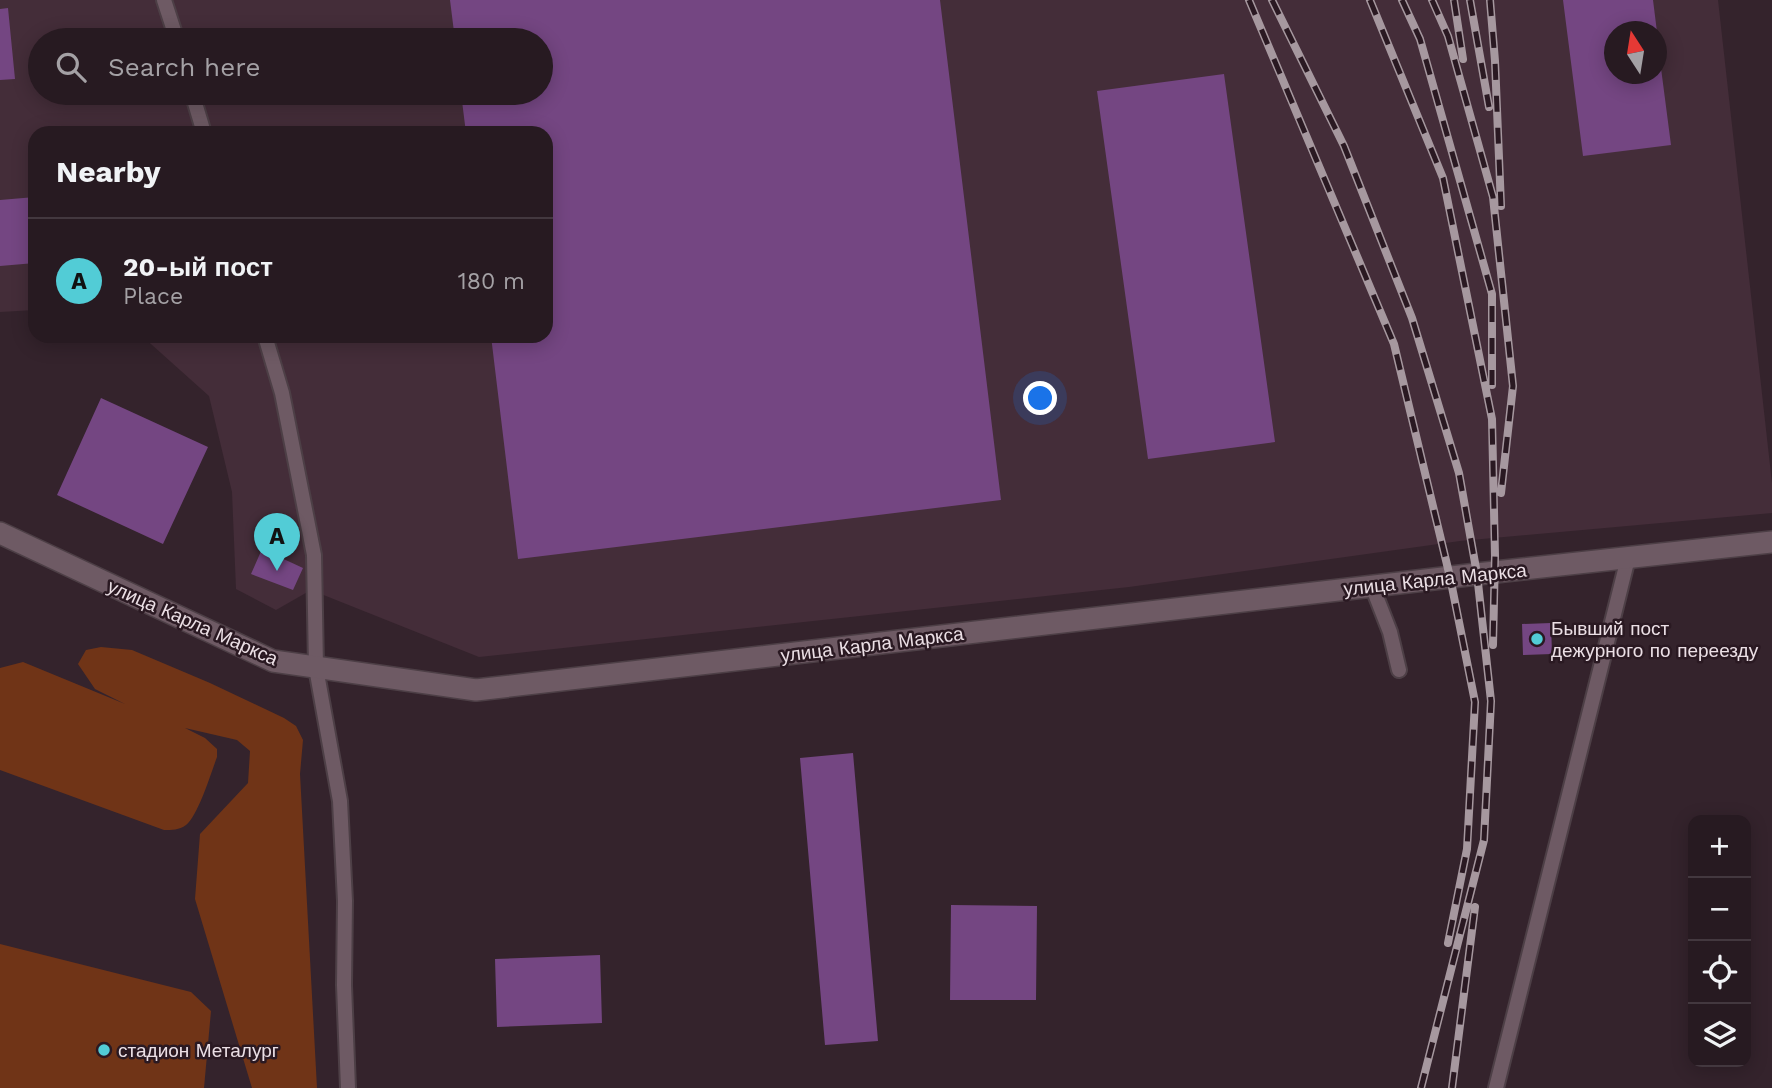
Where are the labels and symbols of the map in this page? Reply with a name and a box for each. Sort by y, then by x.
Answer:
north arrow [1604,21,1667,84]
your location [1023,381,1057,415]
pin: A [254,513,300,571]
street label: улица Карла Маркса [1342,558,1528,601]
street label: улица Карла Маркса [104,574,282,671]
place label: Бывший пост дежурного по переезду [1551,617,1759,662]
street label: улица Карла Маркса [779,622,965,667]
marker: Бывший пост дежурного по переезду [1529,631,1545,647]
place label: стадион Металург [118,1039,279,1062]
marker: стадион Металург [96,1042,112,1058]

